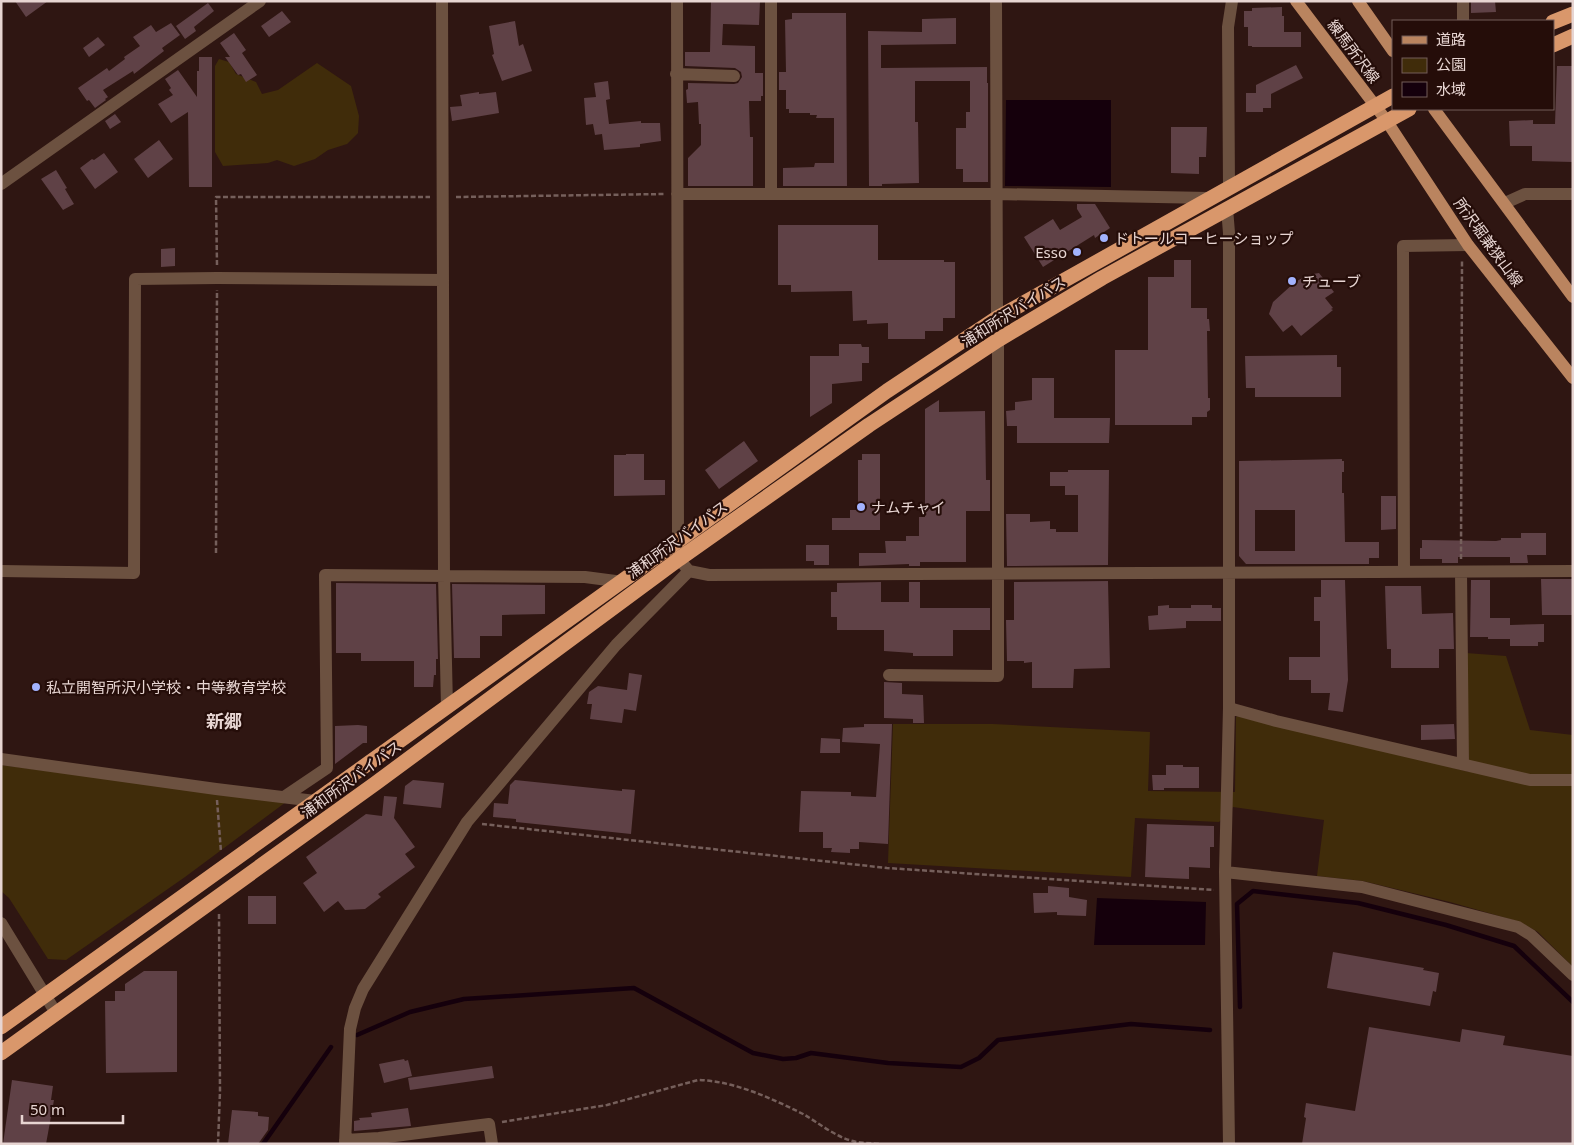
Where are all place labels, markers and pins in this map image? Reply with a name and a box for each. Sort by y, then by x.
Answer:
place label: ドトールコーヒーショップ [1114,228,1293,248]
marker: ドトールコーヒーショップ [1098,232,1110,244]
place label: Esso [1035,242,1067,262]
marker: Esso [1071,246,1083,258]
place label: チューブ [1302,271,1361,291]
marker: チューブ [1286,275,1298,287]
place label: ナムチャイ [871,497,945,517]
marker: ナムチャイ [855,501,867,513]
place label: 私立開智所沢小学校・中等教育学校 [46,677,286,697]
marker: 私立開智所沢小学校・中等教育学校 [30,681,42,693]

